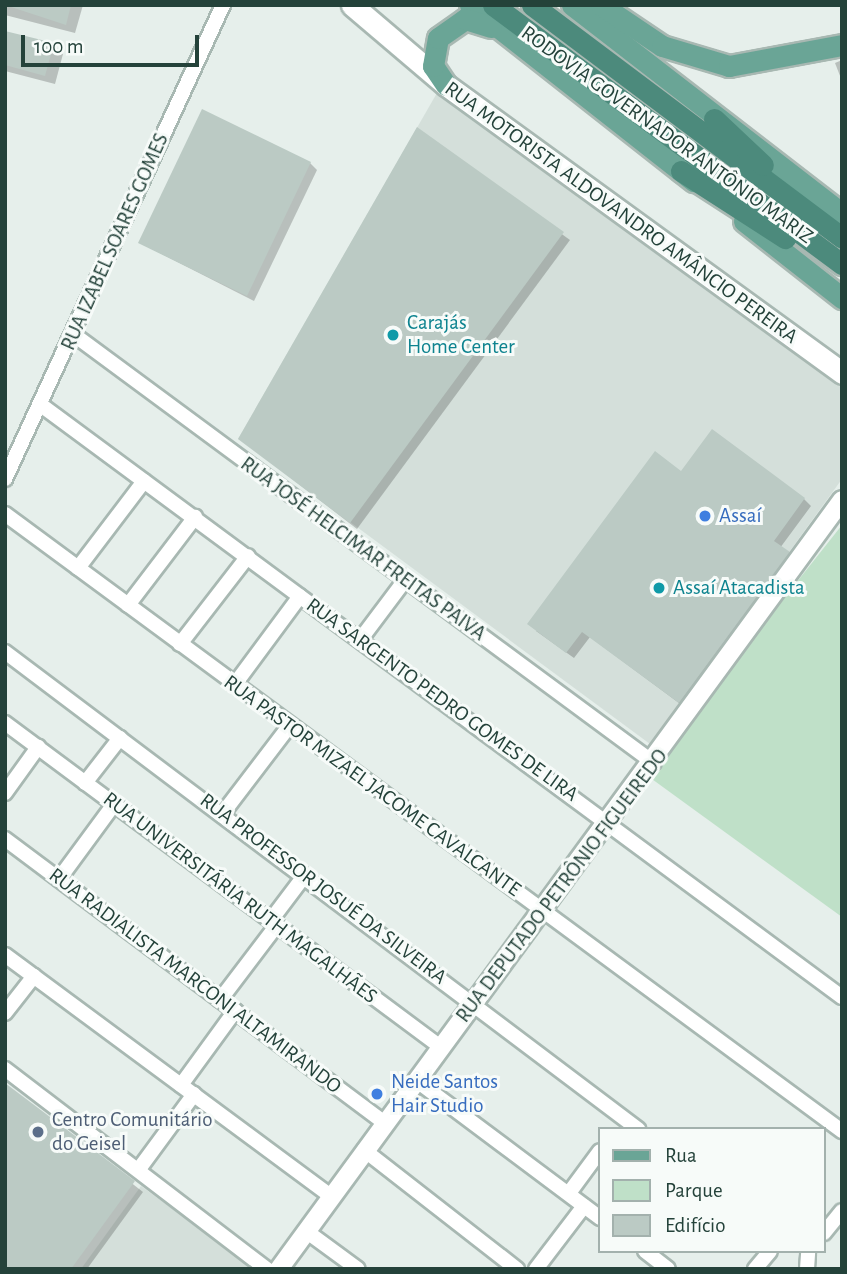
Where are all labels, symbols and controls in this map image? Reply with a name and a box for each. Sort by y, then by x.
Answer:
scale bar [24,21,203,65]
street label: RODOVIA GOVERNADOR ANTÔNIO MARIZ [516,21,818,249]
text: 100 m [34,36,84,57]
street label: RUA MOTORISTA ALDOVANDRO AMÂNCIO PEREIRA [440,76,802,350]
street label: RUA IZABEL SOARES GOMES [56,130,174,354]
place label: Carajás Home Center [407,310,515,360]
marker: Carajás Home Center [385,327,401,343]
street label: RUA JOSÉ HELCIMAR FREITAS PAIVA [235,451,491,647]
place label: Assaí [719,503,761,529]
marker: Assaí [697,508,713,524]
place label: Assaí Atacadista [673,575,805,601]
marker: Assaí Atacadista [651,580,667,596]
street label: RUA SARGENTO PEDRO GOMES DE LIRA [301,593,583,807]
street label: RUA PASTOR MIZAEL JACOME CAVALCANTE [218,670,526,902]
street label: RUA DEPUTADO PETRÔNIO FIGUEIREDO [451,744,673,1028]
street label: RUA UNIVERSITÁRIA RUTH MAGALHÃES [98,787,382,1009]
street label: RUA PROFESSOR JOSUÉ DA SILVEIRA [195,788,451,990]
street label: RUA RADIALISTA MARCONI ALTAMIRANDO [44,863,346,1099]
place label: Neide Santos Hair Studio [391,1069,498,1119]
marker: Neide Santos Hair Studio [369,1086,385,1102]
place label: Centro Comunitário do Geisel [52,1107,212,1157]
marker: Centro Comunitário do Geisel [30,1124,46,1140]
legend [598,1127,826,1253]
text: Rua [665,1145,697,1166]
text: Parque [665,1180,723,1201]
text: Edifício [665,1215,725,1236]

